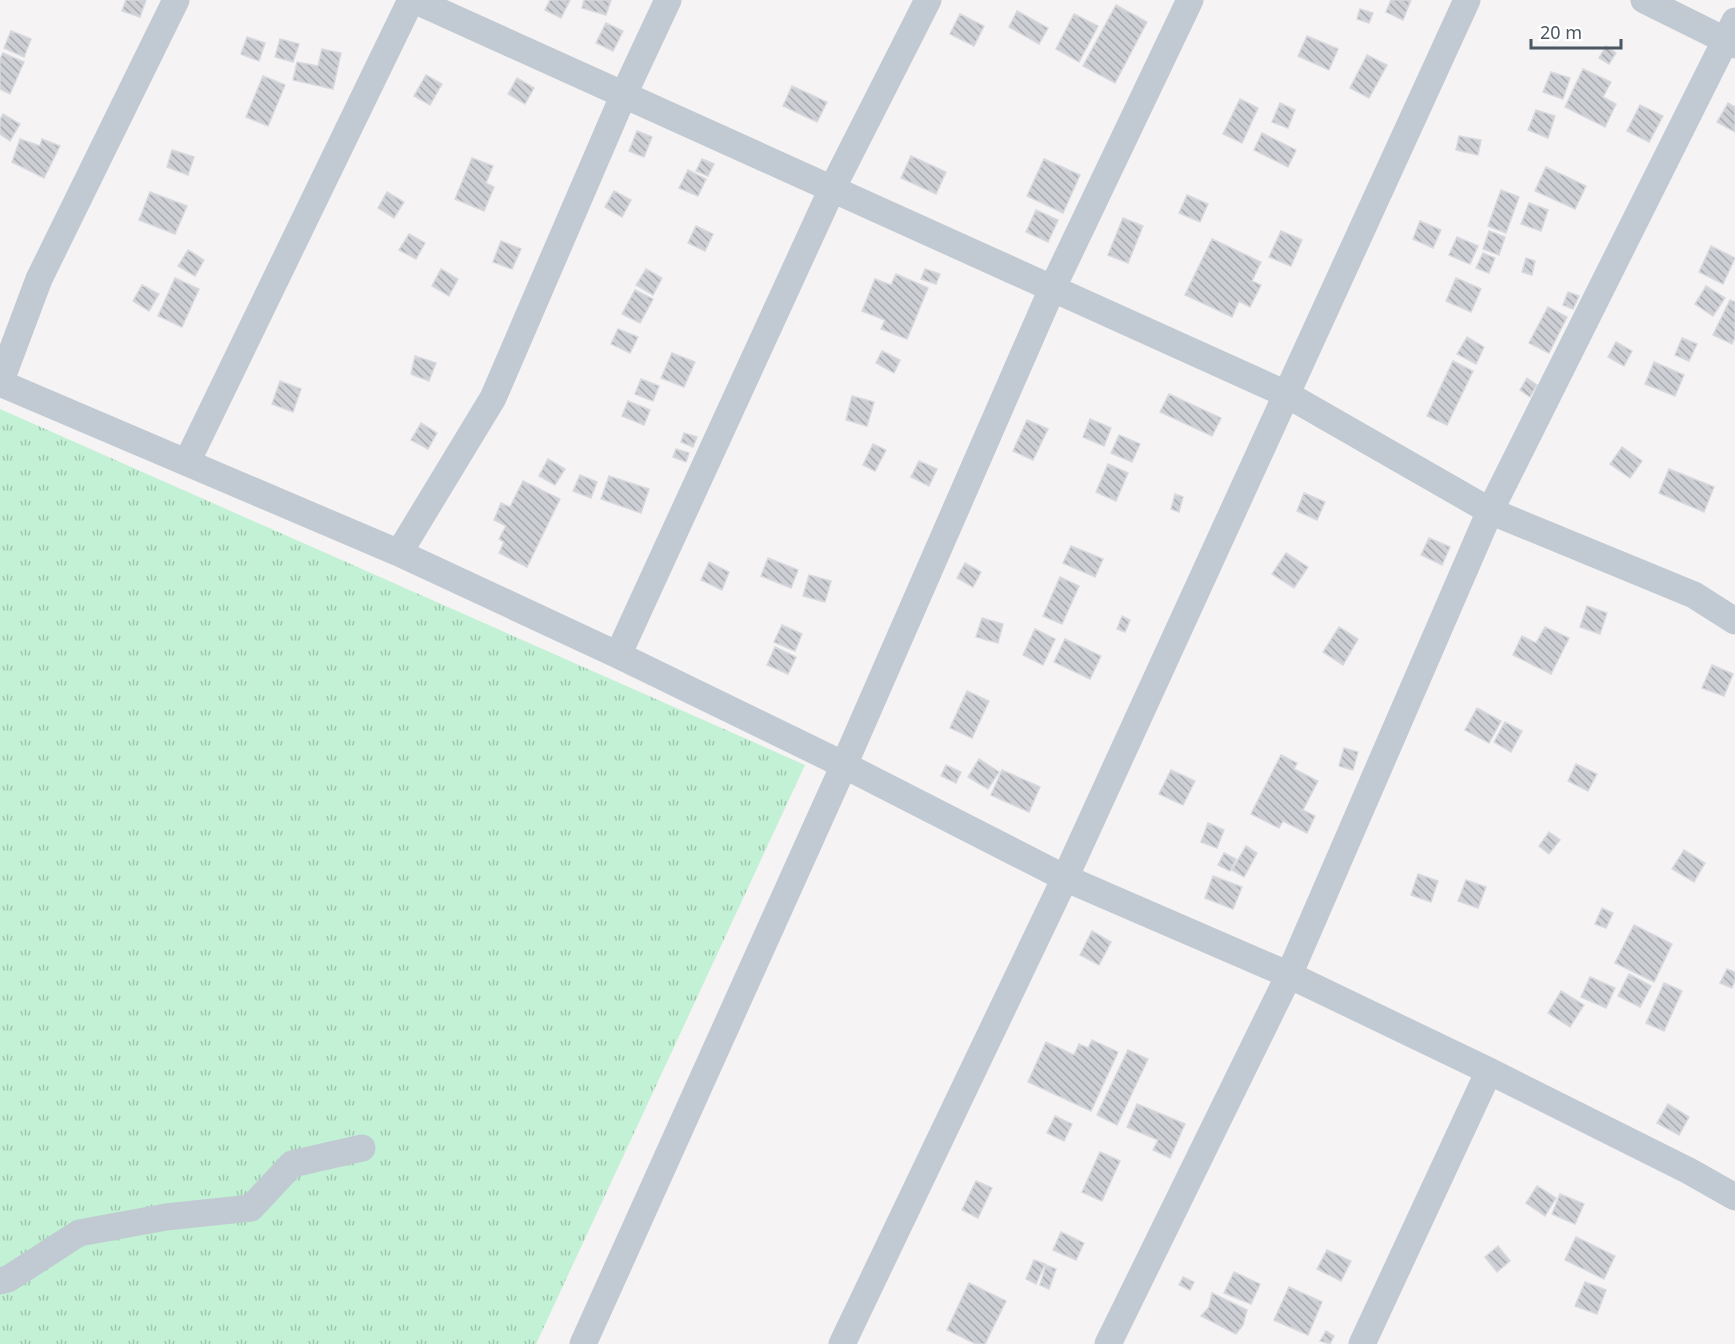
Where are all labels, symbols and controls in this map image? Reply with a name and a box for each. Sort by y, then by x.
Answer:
scale bar [1531,12,1621,50]
text: 20 m [1540,20,1582,44]

